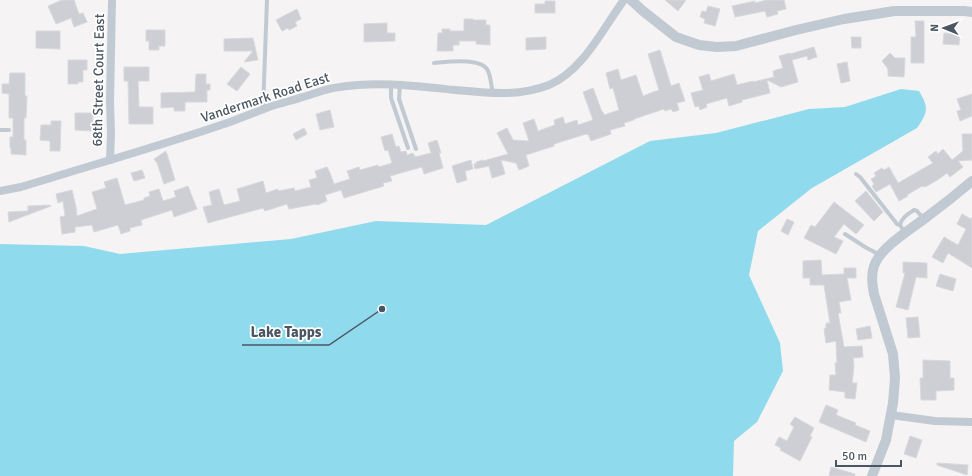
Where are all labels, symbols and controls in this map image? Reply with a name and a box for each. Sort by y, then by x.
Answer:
north arrow [924,8,964,48]
street label: 68th Street Court East [89,13,108,147]
text: N [928,24,941,32]
street label: Vandermark Road East [199,69,332,126]
callout: Lake Tapps [242,318,329,345]
text: Lake Tapps [251,323,322,341]
scale bar [836,442,901,468]
text: 50 m [842,449,867,464]

